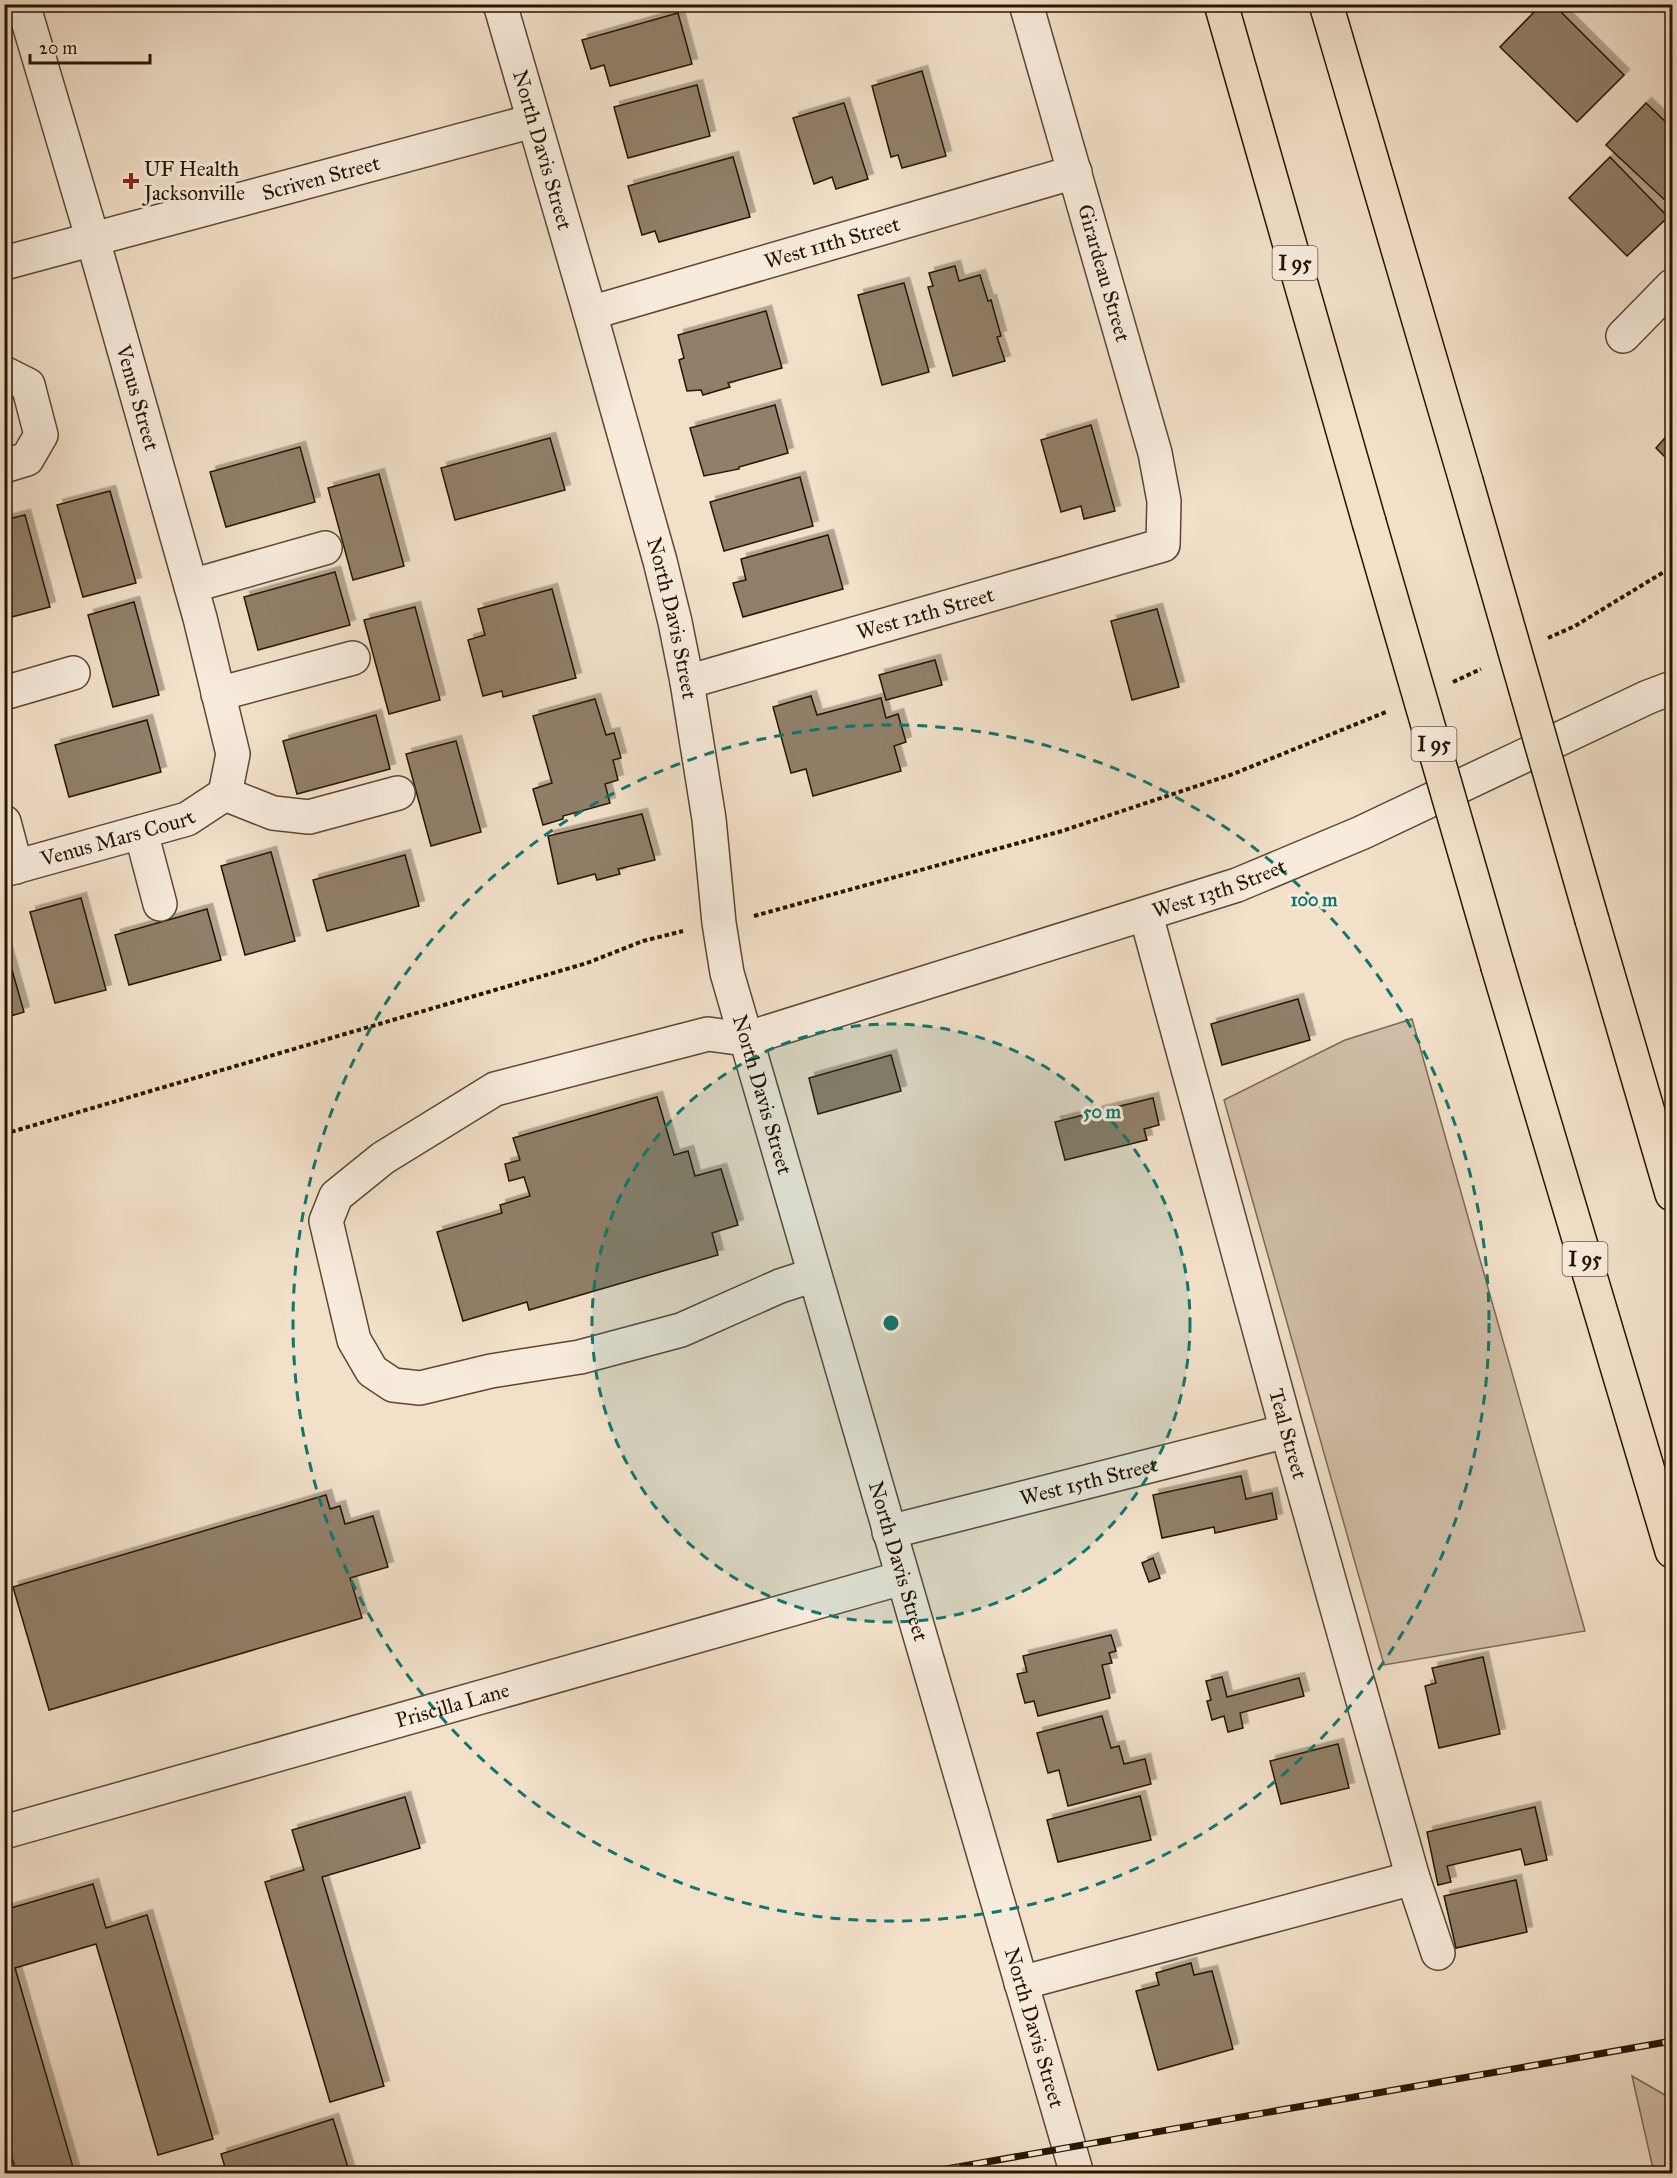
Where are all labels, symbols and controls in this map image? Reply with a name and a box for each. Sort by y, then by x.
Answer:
scale bar [30,27,150,65]
text: 20 m [39,37,77,59]
street label: North Davis Street [507,67,578,233]
street label: Scriven Street [259,150,383,206]
place label: UF Health Jacksonville [142,156,245,206]
marker: UF Health Jacksonville [122,172,140,190]
street label: Girardeau Street [1072,201,1136,345]
street label: West 11th Street [761,210,903,275]
road number: I 95 [1272,246,1318,280]
street label: Venus Street [110,341,165,454]
street label: North Davis Street [641,534,703,702]
street label: West 12th Street [853,581,998,646]
road number: I 95 [1412,727,1456,761]
street label: Venus Mars Court [37,804,201,872]
street label: West 13th Street [1149,853,1291,924]
text: 100 m [1291,889,1338,911]
street label: North Davis Street [727,1012,798,1178]
text: 50 m [1083,1101,1122,1123]
road number: I 95 [1562,1242,1608,1276]
centre of rings [881,1313,901,1333]
street label: Teal Street [1263,1386,1313,1483]
street label: West 15th Street [1017,1451,1161,1511]
street label: North Davis Street [863,1478,934,1645]
street label: Priscilla Lane [392,1677,513,1734]
street label: North Davis Street [999,1945,1070,2111]

